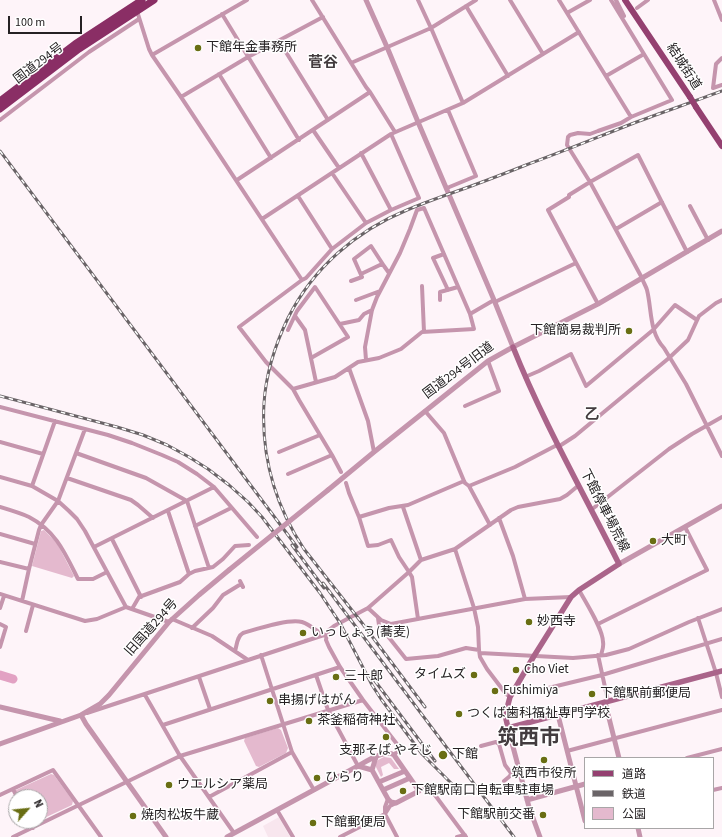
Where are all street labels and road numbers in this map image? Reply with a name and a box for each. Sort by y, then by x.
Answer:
street label: 国道294号 [11,40,67,88]
street label: 結城街道 [662,41,704,93]
street label: 国道294号旧道 [421,339,497,403]
street label: 下館停車場荒線 [576,467,632,555]
street label: 旧国道294号 [122,596,182,660]

